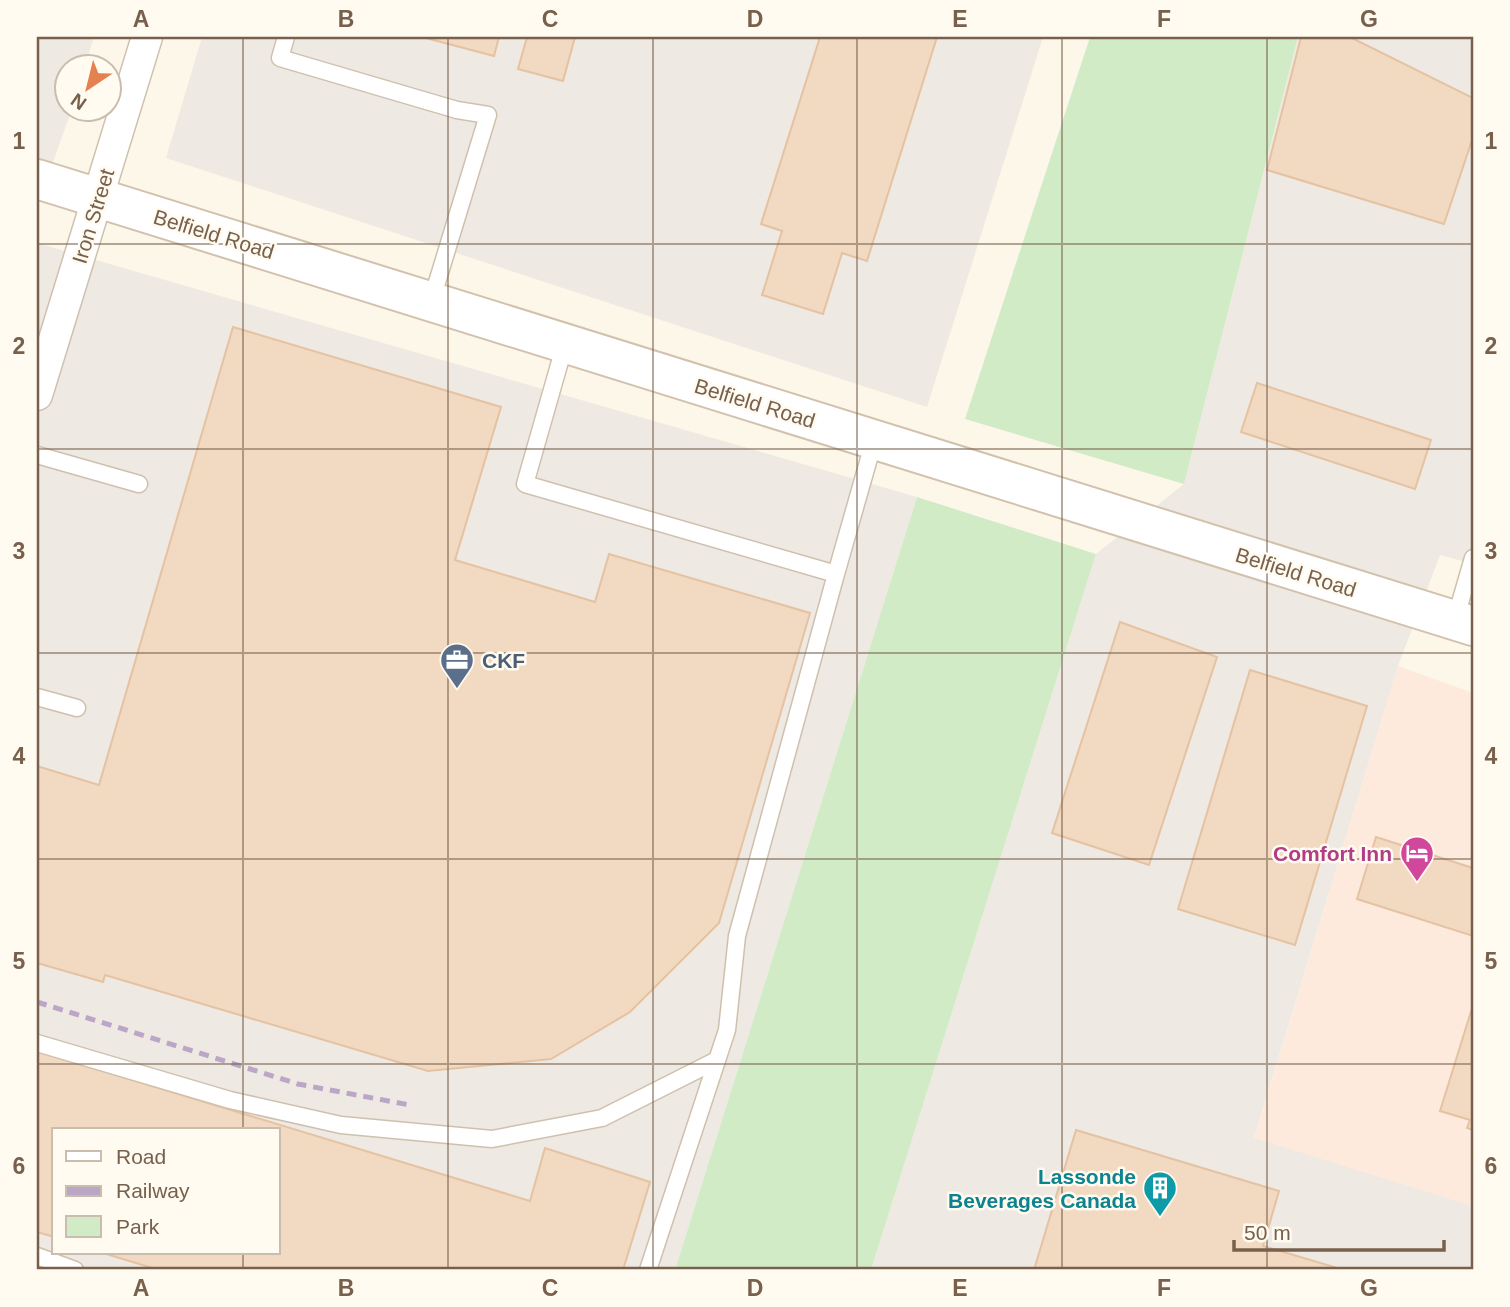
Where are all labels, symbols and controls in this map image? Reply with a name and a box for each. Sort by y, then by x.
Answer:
text: A [133,6,149,32]
text: B [338,6,354,32]
text: C [542,6,558,32]
text: D [747,6,763,32]
text: E [952,6,968,32]
text: F [1157,6,1171,32]
text: G [1360,6,1378,32]
north arrow [52,52,122,122]
text: N [67,89,90,114]
text: 1 [13,128,26,154]
text: 1 [1485,128,1498,154]
street label: Iron Street [68,166,118,266]
street label: Belfield Road [151,205,277,263]
text: 2 [13,333,25,359]
text: 2 [1485,333,1497,359]
street label: Belfield Road [692,374,818,432]
text: 3 [13,538,25,564]
text: 3 [1485,538,1497,564]
street label: Belfield Road [1233,543,1359,601]
office icon: CKF [438,641,476,690]
place label: CKF [482,649,525,672]
text: 4 [13,743,26,769]
text: 4 [1485,743,1498,769]
hotel icon: Comfort Inn [1398,834,1436,883]
place label: Comfort Inn [1273,842,1392,865]
text: 5 [13,948,26,974]
text: 5 [1485,948,1498,974]
legend [52,1128,280,1254]
text: Road [116,1145,166,1168]
text: 6 [13,1153,25,1179]
text: 6 [1485,1153,1497,1179]
place label: Lassonde Beverages Canada [948,1165,1136,1212]
building icon: Lassonde Beverages Canada [1141,1169,1179,1218]
text: Railway [116,1179,190,1202]
scale bar [1234,1209,1444,1253]
text: Park [116,1215,160,1238]
text: 50 m [1244,1221,1291,1244]
text: A [133,1275,149,1301]
text: B [338,1275,354,1301]
text: C [542,1275,558,1301]
text: D [747,1275,763,1301]
text: E [952,1275,968,1301]
text: F [1157,1275,1171,1301]
text: G [1360,1275,1378,1301]

